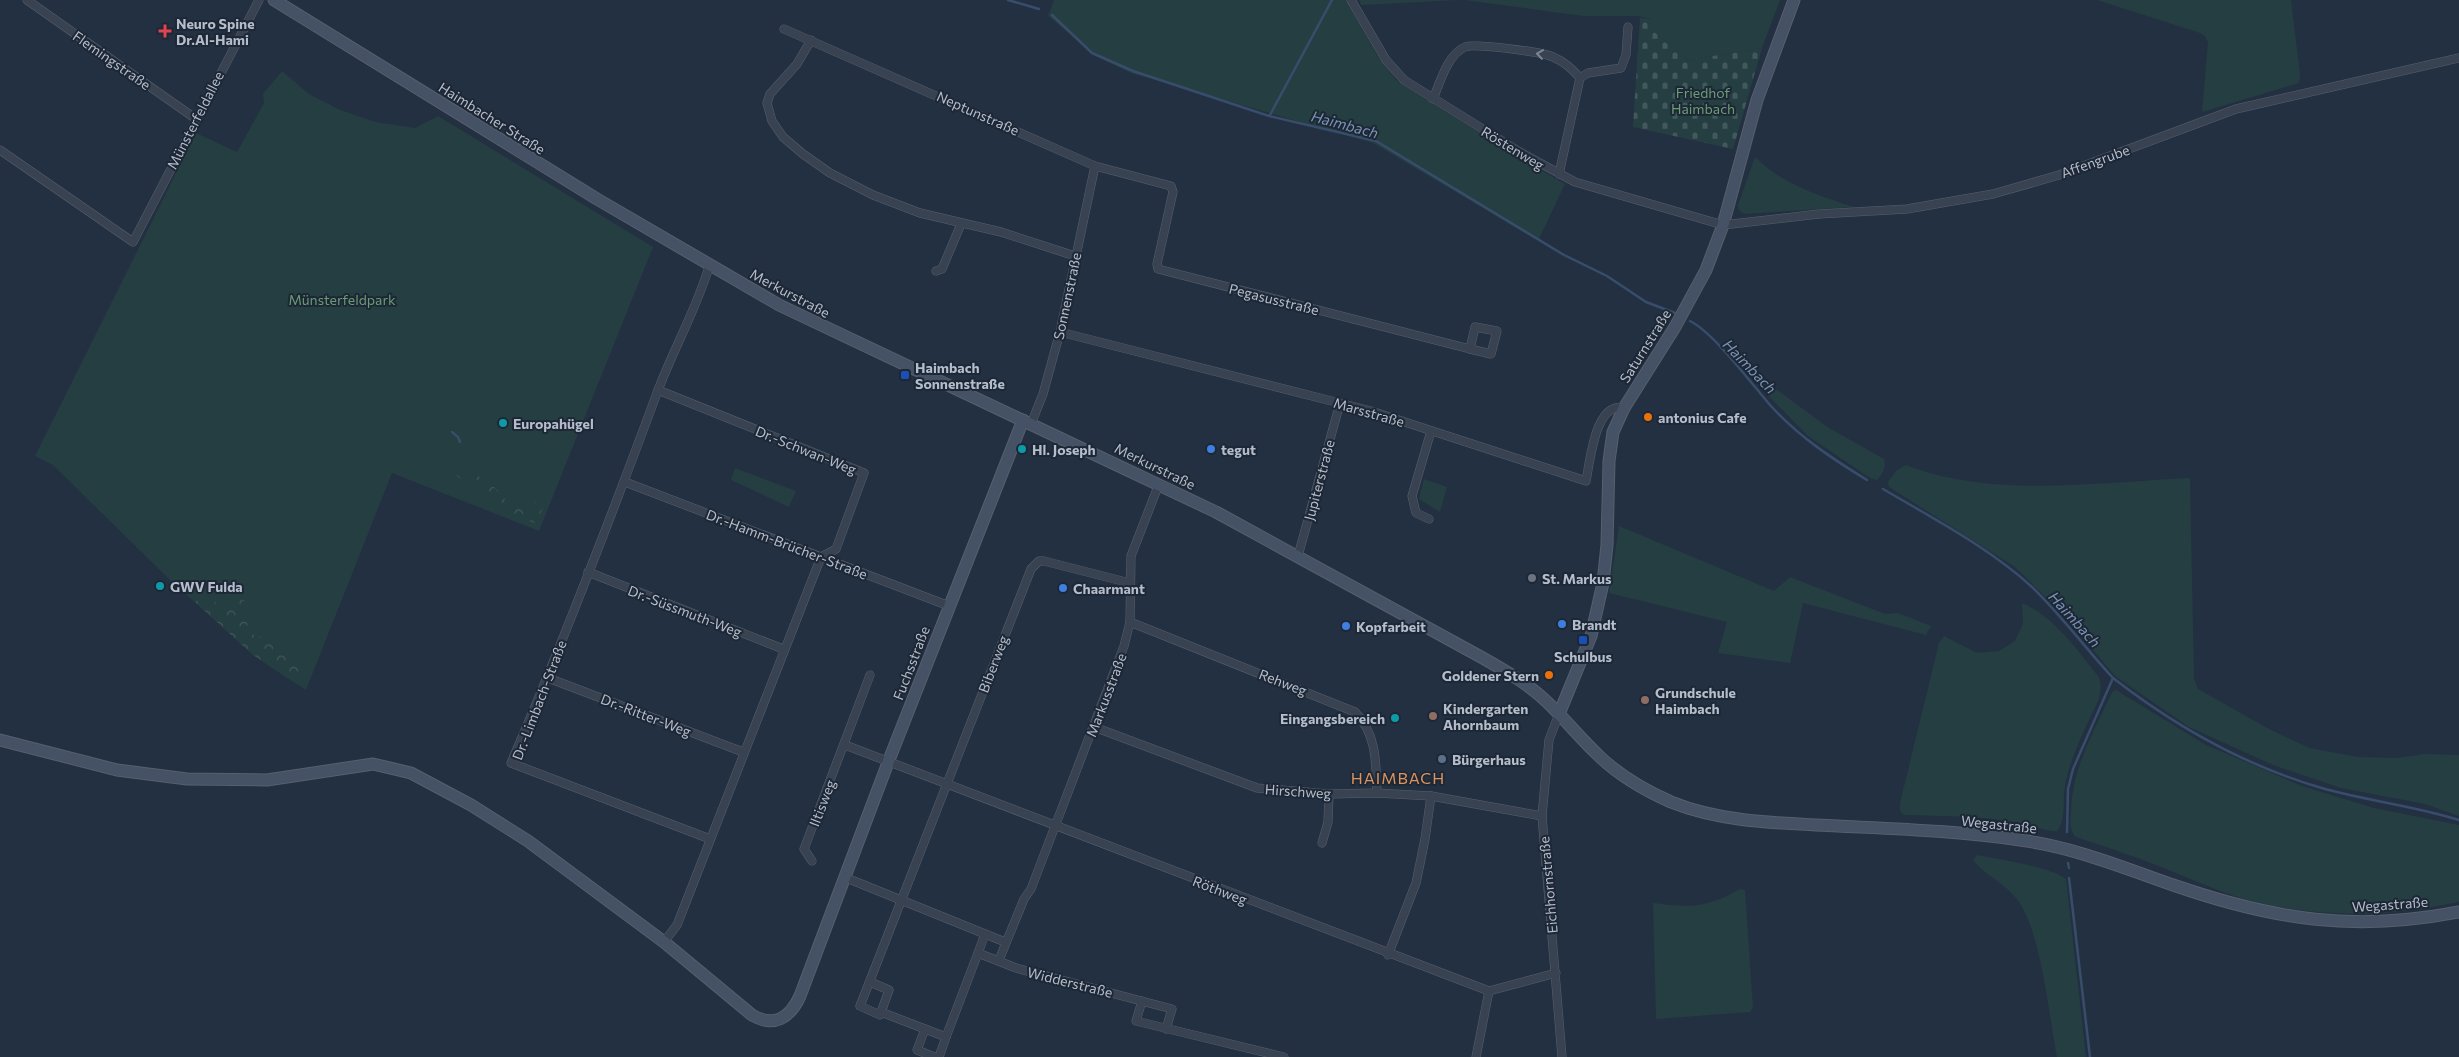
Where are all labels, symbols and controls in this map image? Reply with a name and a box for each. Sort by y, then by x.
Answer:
place label: Neuro Spine Dr.Al-Hami [176,15,255,48]
marker: Neuro Spine Dr.Al-Hami [158,24,172,38]
street label: Flemingstraße [70,27,154,93]
one-way arrow [1535,49,1544,59]
street label: Münsterfeldallee [163,68,227,172]
street label: Haimbacher Straße [436,78,548,158]
park label: Friedhof Haimbach [1671,84,1735,117]
street label: Neptunstraße [934,87,1022,139]
water label: Haimbach [1309,106,1381,142]
street label: Röstenweg [1478,123,1548,174]
street label: Affengrube [2058,141,2132,181]
street label: Sonnenstraße [1049,251,1085,341]
street label: Merkurstraße [747,265,833,321]
street label: Pegasusstraße [1227,280,1321,318]
park label: Münsterfeldpark [288,291,396,308]
street label: Saturnstraße [1616,306,1674,386]
water label: Haimbach [1720,335,1780,397]
place label: Haimbach Sonnenstraße [915,359,1005,392]
marker: Haimbach Sonnenstraße [899,369,911,381]
street label: Marsstraße [1332,394,1406,430]
place label: antonius Cafe [1658,409,1747,426]
marker: antonius Cafe [1642,411,1654,423]
place label: Europahügel [513,415,594,432]
marker: Europahügel [497,417,509,429]
street label: Dr.-Schwan-Weg [753,422,859,478]
street label: Jupiterstraße [1300,438,1338,522]
street label: Merkurstraße [1112,439,1198,493]
place label: Hl. Joseph [1032,441,1096,458]
place label: tegut [1221,441,1256,458]
marker: Hl. Joseph [1016,443,1028,455]
marker: tegut [1205,443,1217,455]
street label: Dr.-Hamm-Brücher-Straße [704,505,870,583]
place label: St. Markus [1542,570,1612,587]
marker: St. Markus [1526,572,1538,584]
place label: GWV Fulda [170,578,243,595]
marker: GWV Fulda [154,580,166,592]
place label: Chaarmant [1073,580,1145,597]
street label: Dr.-Süssmuth-Weg [626,581,745,641]
marker: Chaarmant [1057,582,1069,594]
water label: Haimbach [2045,587,2105,651]
place label: Brandt [1572,616,1617,633]
place label: Kopfarbeit [1356,618,1426,635]
marker: Brandt [1556,618,1568,630]
marker: Kopfarbeit [1340,620,1352,632]
street label: Fuchsstraße [889,624,933,702]
street label: Biberweg [974,633,1012,695]
marker: Schulbus [1577,634,1589,646]
street label: Dr.-Limbach-Straße [508,638,570,762]
place label: Schulbus [1554,648,1612,665]
street label: Markusstraße [1082,651,1130,739]
street label: Rehweg [1257,665,1310,699]
place label: Goldener Stern [1442,667,1539,684]
marker: Goldener Stern [1543,669,1555,681]
place label: Grundschule Haimbach [1655,684,1736,717]
street label: Dr.-Ritter-Weg [598,690,694,740]
marker: Grundschule Haimbach [1639,694,1651,706]
place label: Kindergarten Ahornbaum [1443,700,1528,733]
place label: Eingangsbereich [1280,710,1385,727]
marker: Kindergarten Ahornbaum [1427,710,1439,722]
marker: Eingangsbereich [1389,712,1401,724]
place label: Bürgerhaus [1452,751,1526,768]
marker: Bürgerhaus [1436,753,1448,765]
district label: HAIMBACH [1351,768,1445,787]
street label: Iltisweg [805,777,839,829]
street label: Hirschweg [1264,780,1332,802]
street label: Wegastraße [1960,812,2038,836]
street label: Eichhornstraße [1535,836,1561,934]
street label: Röthweg [1190,872,1250,908]
street label: Wegastraße [2351,893,2429,915]
street label: Widderstraße [1025,963,1115,1001]

